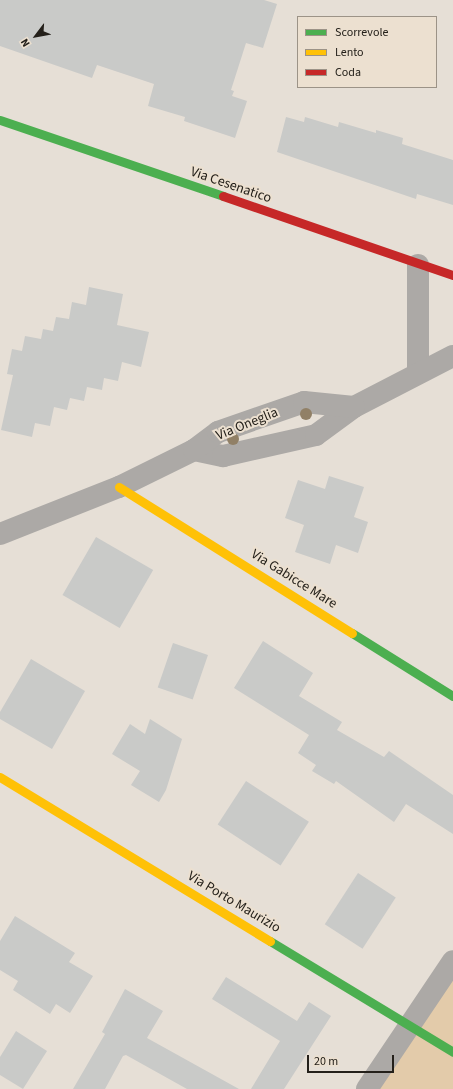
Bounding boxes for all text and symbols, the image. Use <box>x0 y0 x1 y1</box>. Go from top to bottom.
north arrow <box>16 16 56 56</box>
legend <box>297 16 437 88</box>
text: Scorrevole <box>335 24 388 41</box>
text: N <box>17 36 34 50</box>
text: Lento <box>335 44 364 61</box>
text: Coda <box>335 64 361 81</box>
street label: Via Cesenatico <box>188 163 274 207</box>
street label: Via Oneglia <box>214 404 280 444</box>
street label: Via Gabicce Mare <box>248 546 340 612</box>
street label: Via Porto Maurizio <box>184 868 284 936</box>
scale bar <box>309 1047 396 1073</box>
text: 20 m <box>314 1053 338 1070</box>

